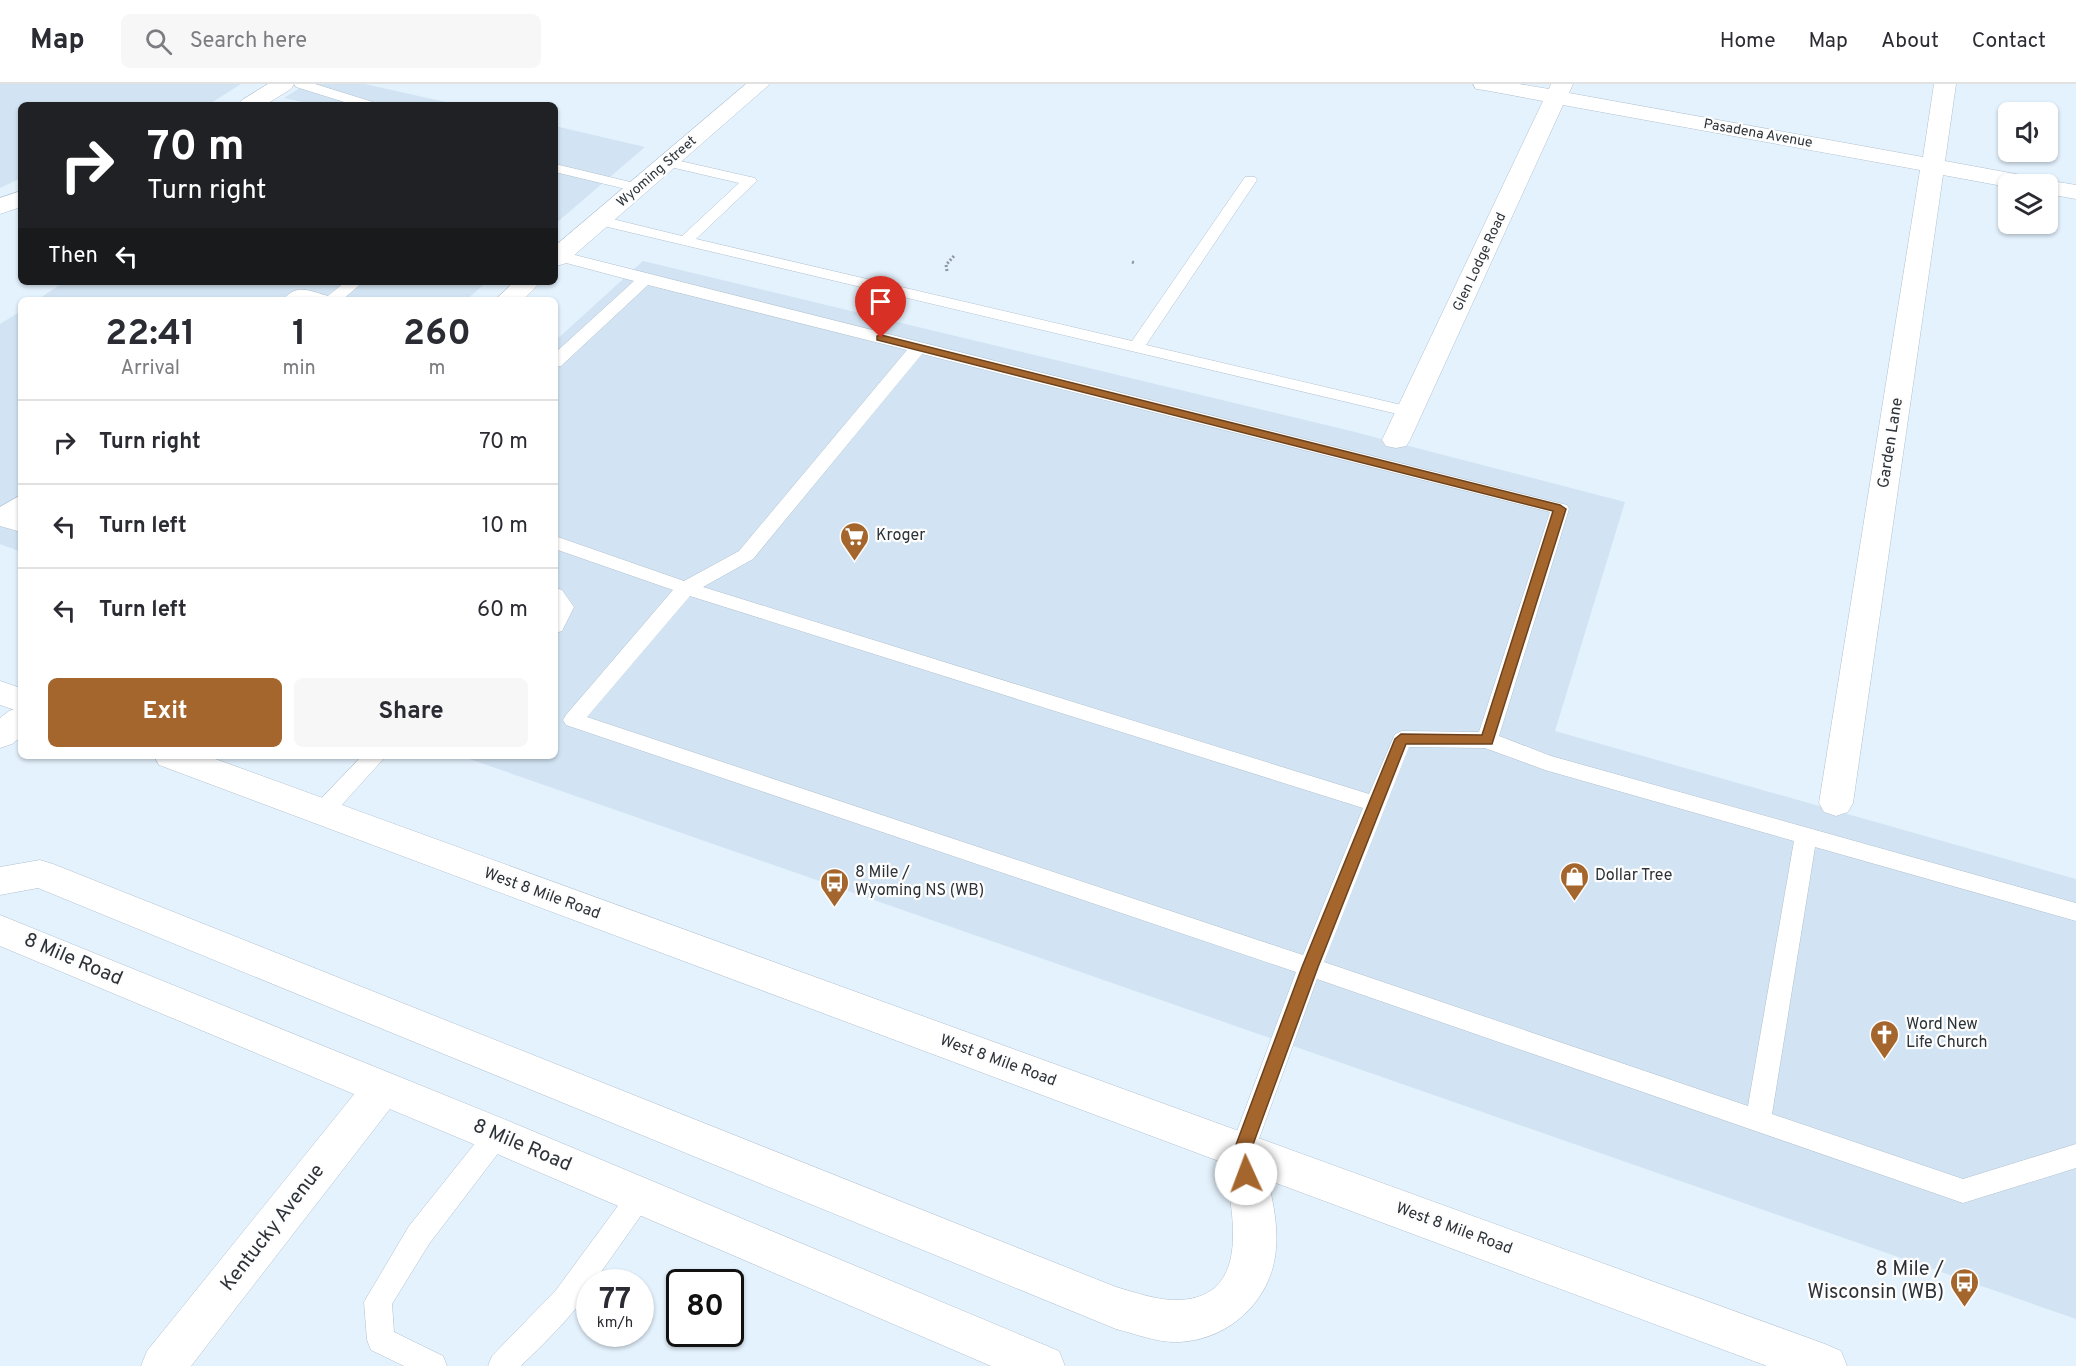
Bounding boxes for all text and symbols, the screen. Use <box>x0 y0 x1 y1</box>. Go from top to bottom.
search box <box>121 14 541 68</box>
text: Map <box>30 23 85 59</box>
icon: search <box>142 25 175 58</box>
text: Search here <box>190 28 307 55</box>
text: Home <box>1720 28 1776 55</box>
text: Map <box>1809 28 1848 55</box>
text: About <box>1881 28 1939 55</box>
text: Contact <box>1972 28 2046 55</box>
map controls <box>1998 102 2058 234</box>
button: sound <box>1998 102 2058 162</box>
street label: Pasadena Avenue <box>1702 116 1814 152</box>
text: 70 m <box>147 122 245 175</box>
icon: right <box>48 126 126 204</box>
street label: Wyoming Street <box>614 133 700 211</box>
text: Turn right <box>147 174 266 208</box>
button: layers <box>1998 174 2058 234</box>
street label: Glen Lodge Road <box>1450 210 1510 314</box>
icon: left <box>110 240 143 273</box>
text: Then <box>48 243 98 270</box>
pin <box>855 276 906 338</box>
icon: arrive <box>864 285 897 318</box>
text: 22:41 <box>105 312 195 358</box>
text: 1 <box>292 312 306 358</box>
text: 260 <box>403 312 471 358</box>
text: Arrival <box>120 356 180 382</box>
text: min <box>283 356 316 382</box>
text: m <box>428 356 445 382</box>
street label: Garden Lane <box>1874 396 1908 490</box>
icon: right <box>48 426 81 459</box>
text: Turn right <box>99 429 201 456</box>
text: 70 m <box>479 429 528 456</box>
icon: left <box>48 510 81 543</box>
text: Turn left <box>99 513 187 540</box>
text: 10 m <box>482 513 528 540</box>
supermarket icon: Kroger <box>839 520 871 562</box>
place label: Kroger <box>876 526 926 546</box>
icon: left <box>48 594 81 627</box>
text: Turn left <box>99 597 187 624</box>
text: 60 m <box>477 597 528 624</box>
button: Exit <box>48 678 282 747</box>
button: Share <box>294 678 528 747</box>
shop icon: Dollar Tree <box>1558 860 1590 902</box>
place label: 8 Mile / Wyoming NS (WB) <box>855 863 984 901</box>
street label: West 8 Mile Road <box>481 864 603 924</box>
bus stop icon: 8 Mile / Wyoming NS (WB) <box>818 866 850 908</box>
place label: Dollar Tree <box>1595 866 1672 886</box>
street label: 8 Mile Road <box>20 928 126 992</box>
place label: Word New Life Church <box>1906 1015 1988 1053</box>
church icon: Word New Life Church <box>1869 1018 1901 1060</box>
street label: West 8 Mile Road <box>937 1031 1059 1091</box>
street label: 8 Mile Road <box>469 1114 575 1178</box>
position arrow <box>1214 1142 1278 1206</box>
street label: Kentucky Avenue <box>215 1159 331 1297</box>
street label: West 8 Mile Road <box>1393 1199 1515 1259</box>
place label: 8 Mile / Wisconsin (WB) <box>1807 1257 1944 1306</box>
bus stop icon: 8 Mile / Wisconsin (WB) <box>1949 1266 1981 1308</box>
speed limit sign: 80 <box>666 1269 744 1347</box>
text: 77 <box>599 1282 631 1319</box>
text: km/h <box>597 1314 633 1333</box>

